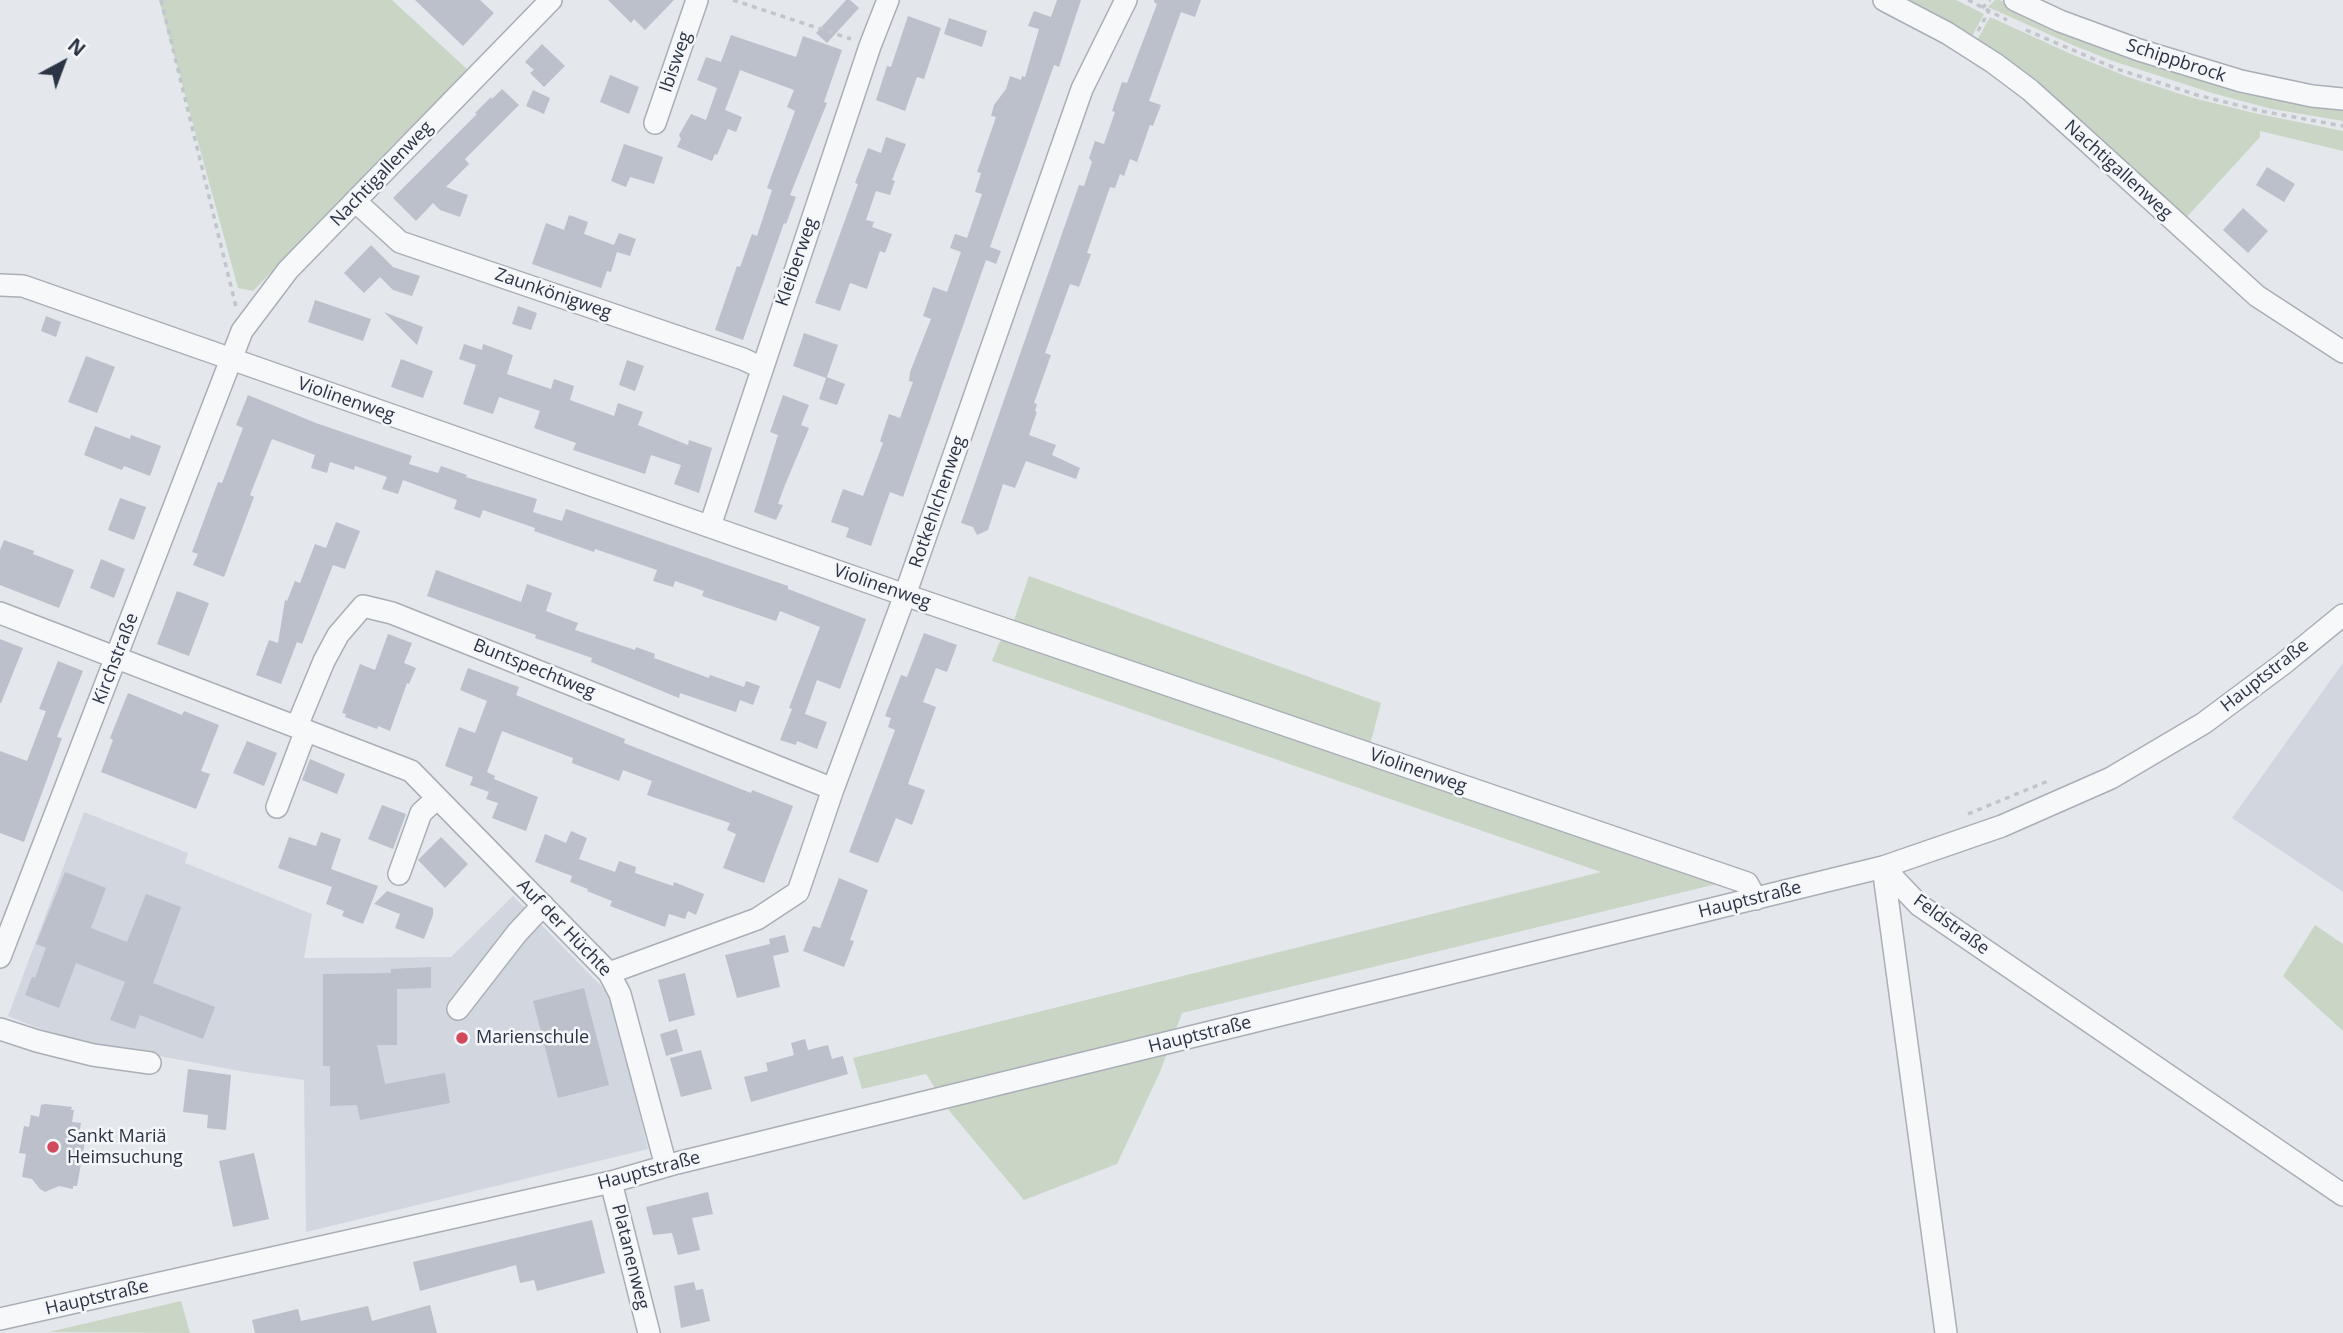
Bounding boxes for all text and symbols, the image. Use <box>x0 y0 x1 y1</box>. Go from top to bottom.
north arrow <box>28 28 98 98</box>
street label: Ibisweg <box>656 29 696 95</box>
text: N <box>62 32 91 62</box>
street label: Schippbrock <box>2124 35 2228 87</box>
street label: Nachtigallenweg <box>2059 116 2177 224</box>
street label: Nachtigallenweg <box>326 117 438 231</box>
street label: Kleiberweg <box>772 215 822 309</box>
street label: Zaunkönigweg <box>492 264 614 324</box>
street label: Violinenweg <box>295 373 397 427</box>
street label: Rotkehlchenweg <box>905 433 971 571</box>
street label: Violinenweg <box>831 560 933 614</box>
street label: Kirchstraße <box>89 610 143 708</box>
street label: Buntspechtweg <box>470 635 598 703</box>
street label: Hauptstraße <box>2217 635 2313 717</box>
street label: Violinenweg <box>1367 744 1469 798</box>
street label: Auf der Hüchte <box>512 875 616 981</box>
street label: Hauptstraße <box>1696 877 1804 923</box>
street label: Feldstraße <box>1909 890 1993 960</box>
street label: Hauptstraße <box>1146 1012 1254 1058</box>
place label: Marienschule <box>476 1027 589 1049</box>
marker: Marienschule <box>454 1030 470 1046</box>
place label: Sankt Mariä Heimsuchung <box>67 1126 183 1168</box>
marker: Sankt Mariä Heimsuchung <box>45 1139 61 1155</box>
street label: Hauptstraße <box>595 1147 703 1195</box>
street label: Platanenweg <box>606 1202 654 1312</box>
street label: Hauptstraße <box>43 1276 151 1320</box>

